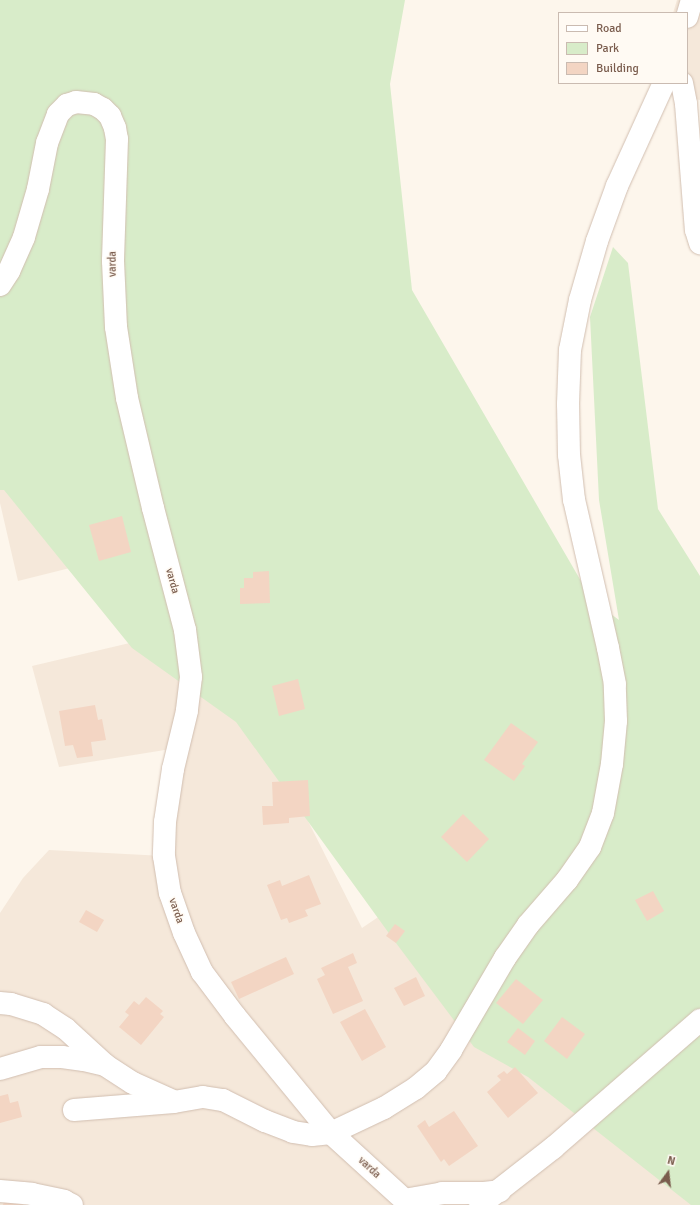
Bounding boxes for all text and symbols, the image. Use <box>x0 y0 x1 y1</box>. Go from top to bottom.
legend <box>558 12 688 84</box>
text: Road <box>596 21 622 36</box>
text: Park <box>596 41 619 56</box>
text: Building <box>596 61 639 76</box>
street label: varda <box>106 251 120 277</box>
street label: varda <box>162 567 182 595</box>
street label: varda <box>166 897 186 925</box>
north arrow <box>648 1153 688 1193</box>
street label: varda <box>355 1154 383 1182</box>
text: N <box>666 1154 677 1168</box>

